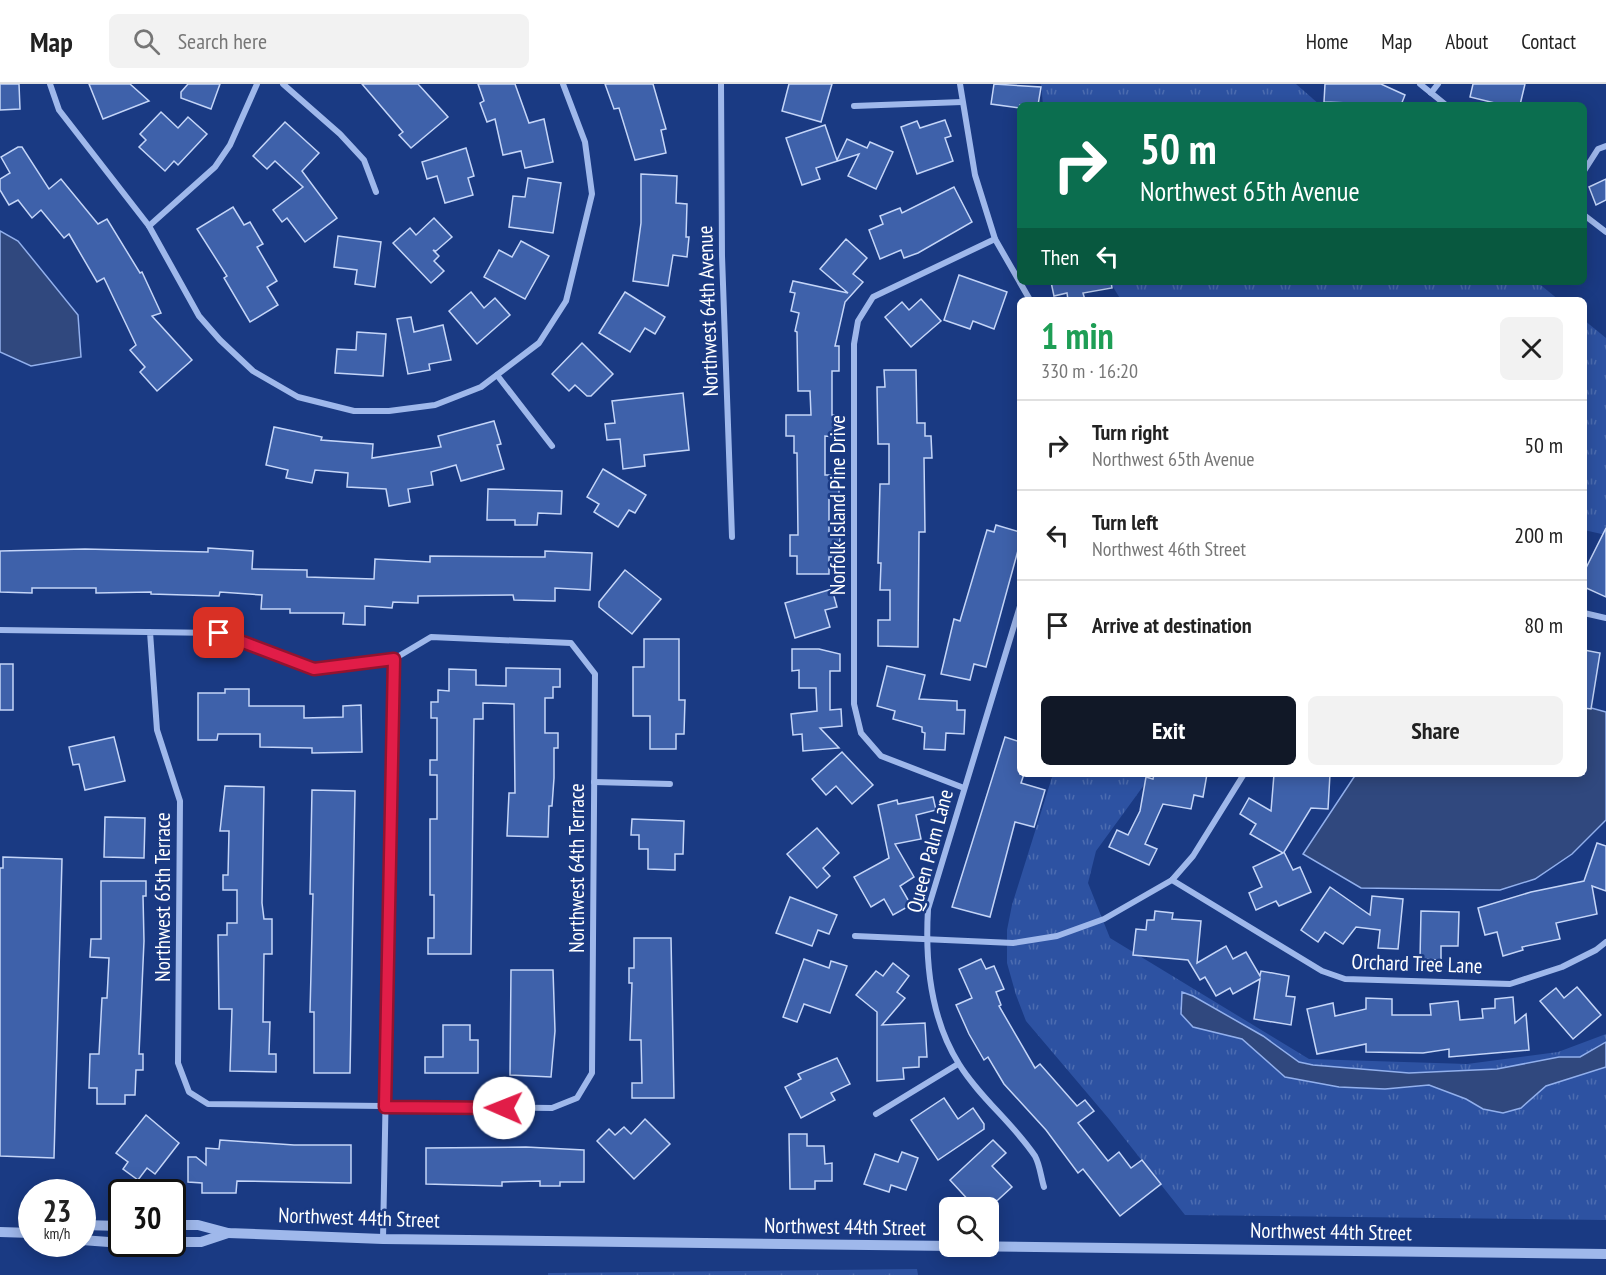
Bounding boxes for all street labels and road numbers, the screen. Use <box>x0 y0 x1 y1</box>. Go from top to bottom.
street label: Northwest 64th Avenue <box>691 225 724 397</box>
street label: Norfolk Island Pine Drive <box>824 415 851 595</box>
street label: Northwest 64th Terrace <box>563 783 590 953</box>
street label: Queen Palm Lane <box>900 786 959 915</box>
street label: Northwest 65th Terrace <box>149 812 176 982</box>
street label: Orchard Tree Lane <box>1351 948 1483 979</box>
street label: Northwest 44th Street <box>278 1201 440 1234</box>
street label: Northwest 44th Street <box>764 1212 926 1241</box>
street label: Northwest 44th Street <box>1250 1217 1412 1246</box>

